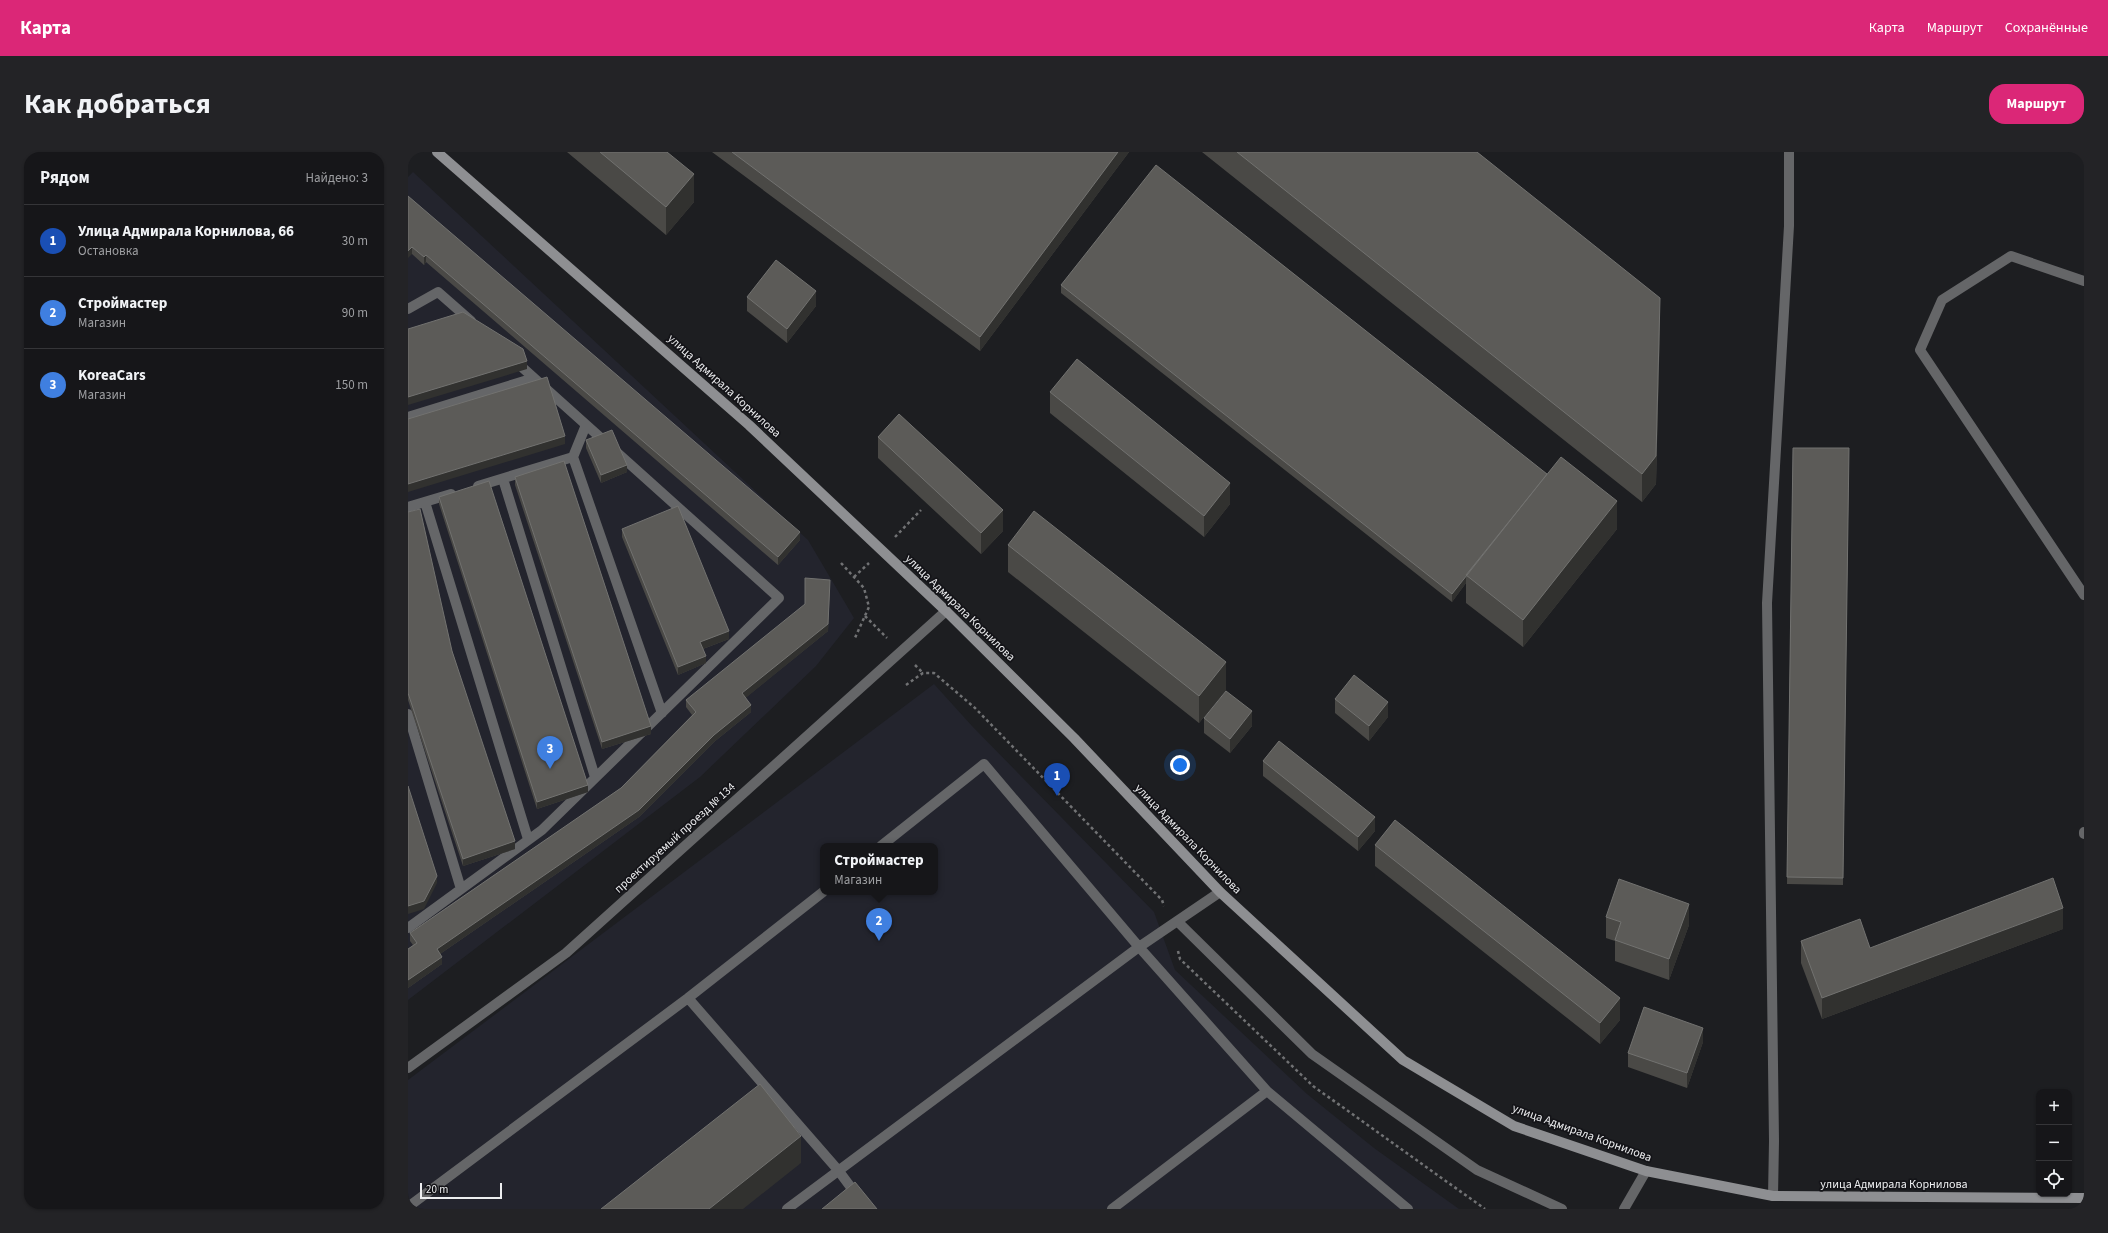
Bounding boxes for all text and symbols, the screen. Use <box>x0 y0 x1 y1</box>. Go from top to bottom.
text: Карта <box>20 15 71 42</box>
text: Карта <box>1869 18 1905 38</box>
text: Маршрут <box>1927 18 1983 38</box>
text: Сохранённые <box>2005 18 2088 38</box>
text: Как добраться <box>24 84 211 124</box>
button: Маршрут <box>1989 84 2084 124</box>
text: Рядом <box>40 166 90 190</box>
text: Найдено: 3 <box>306 169 368 187</box>
text: Улица Адмирала Корнилова, 66 <box>78 221 294 242</box>
text: 1 <box>50 232 56 250</box>
text: 30 m <box>342 232 368 250</box>
text: Остановка <box>78 242 139 260</box>
text: Строймастер <box>78 293 167 314</box>
text: 2 <box>50 304 56 322</box>
text: 90 m <box>342 304 368 322</box>
text: Магазин <box>78 314 126 332</box>
street label: улица Адмирала Корнилова <box>664 330 784 442</box>
text: KoreaCars <box>78 365 146 386</box>
text: 3 <box>50 376 56 394</box>
text: 150 m <box>335 376 368 394</box>
text: Магазин <box>78 386 126 404</box>
street label: улица Адмирала Корнилова <box>901 551 1019 665</box>
pin: 3 <box>537 736 563 769</box>
your location <box>1170 755 1190 775</box>
pin: 1 <box>1044 763 1070 796</box>
street label: проектируемый проезд № 134 <box>611 779 739 897</box>
street label: улица Адмирала Корнилова <box>1131 780 1245 898</box>
popup <box>820 843 938 895</box>
text: Строймастер <box>834 850 924 871</box>
text: Магазин <box>834 871 882 889</box>
pin: 2 <box>866 908 892 941</box>
map controls <box>2036 1089 2072 1197</box>
button: + <box>2036 1089 2072 1125</box>
street label: улица Адмирала Корнилова <box>1510 1100 1654 1166</box>
button: − <box>2036 1125 2072 1161</box>
button: locate <box>2036 1161 2072 1197</box>
street label: улица Адмирала Корнилова <box>1820 1176 1968 1193</box>
scale bar <box>420 1181 502 1200</box>
text: 20 m <box>426 1182 448 1197</box>

